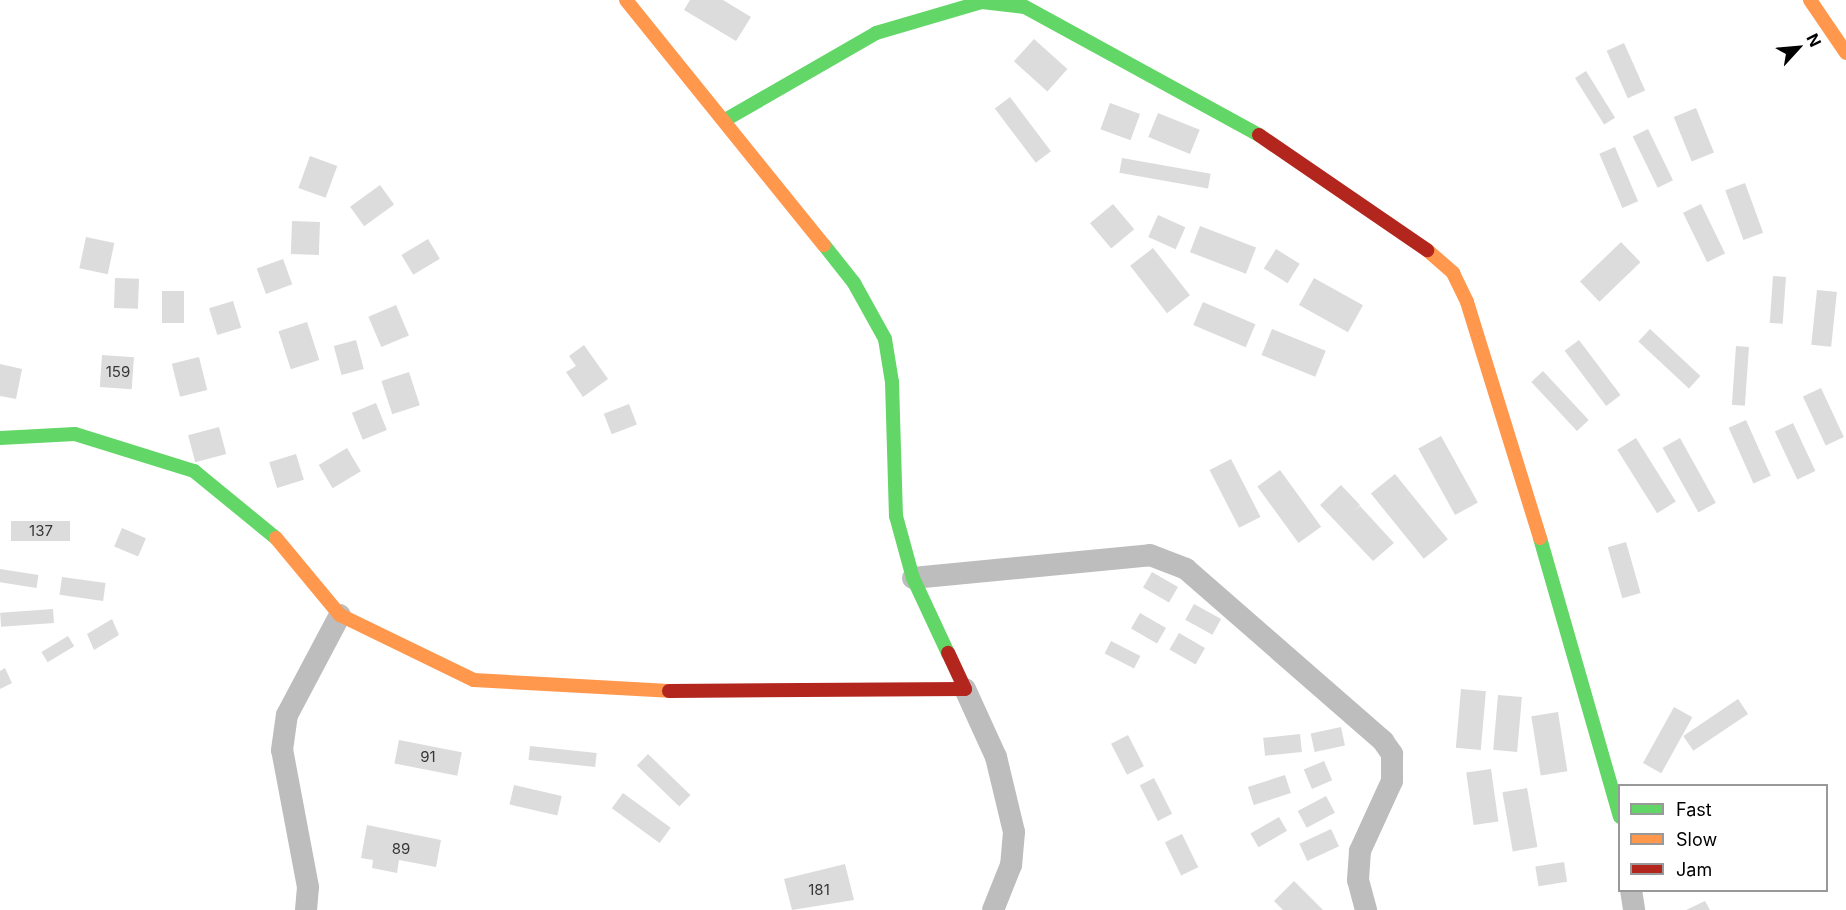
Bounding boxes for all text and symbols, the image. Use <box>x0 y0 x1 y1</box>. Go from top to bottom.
north arrow <box>1768 18 1828 78</box>
text: N <box>1803 30 1826 50</box>
house number: 159 <box>106 363 130 381</box>
house number: 137 <box>29 522 53 540</box>
house number: 91 <box>420 748 436 766</box>
legend <box>1618 784 1828 892</box>
text: Fast <box>1676 799 1712 820</box>
text: Slow <box>1676 829 1717 850</box>
house number: 89 <box>392 840 410 858</box>
text: Jam <box>1676 859 1712 880</box>
house number: 181 <box>808 881 830 899</box>

